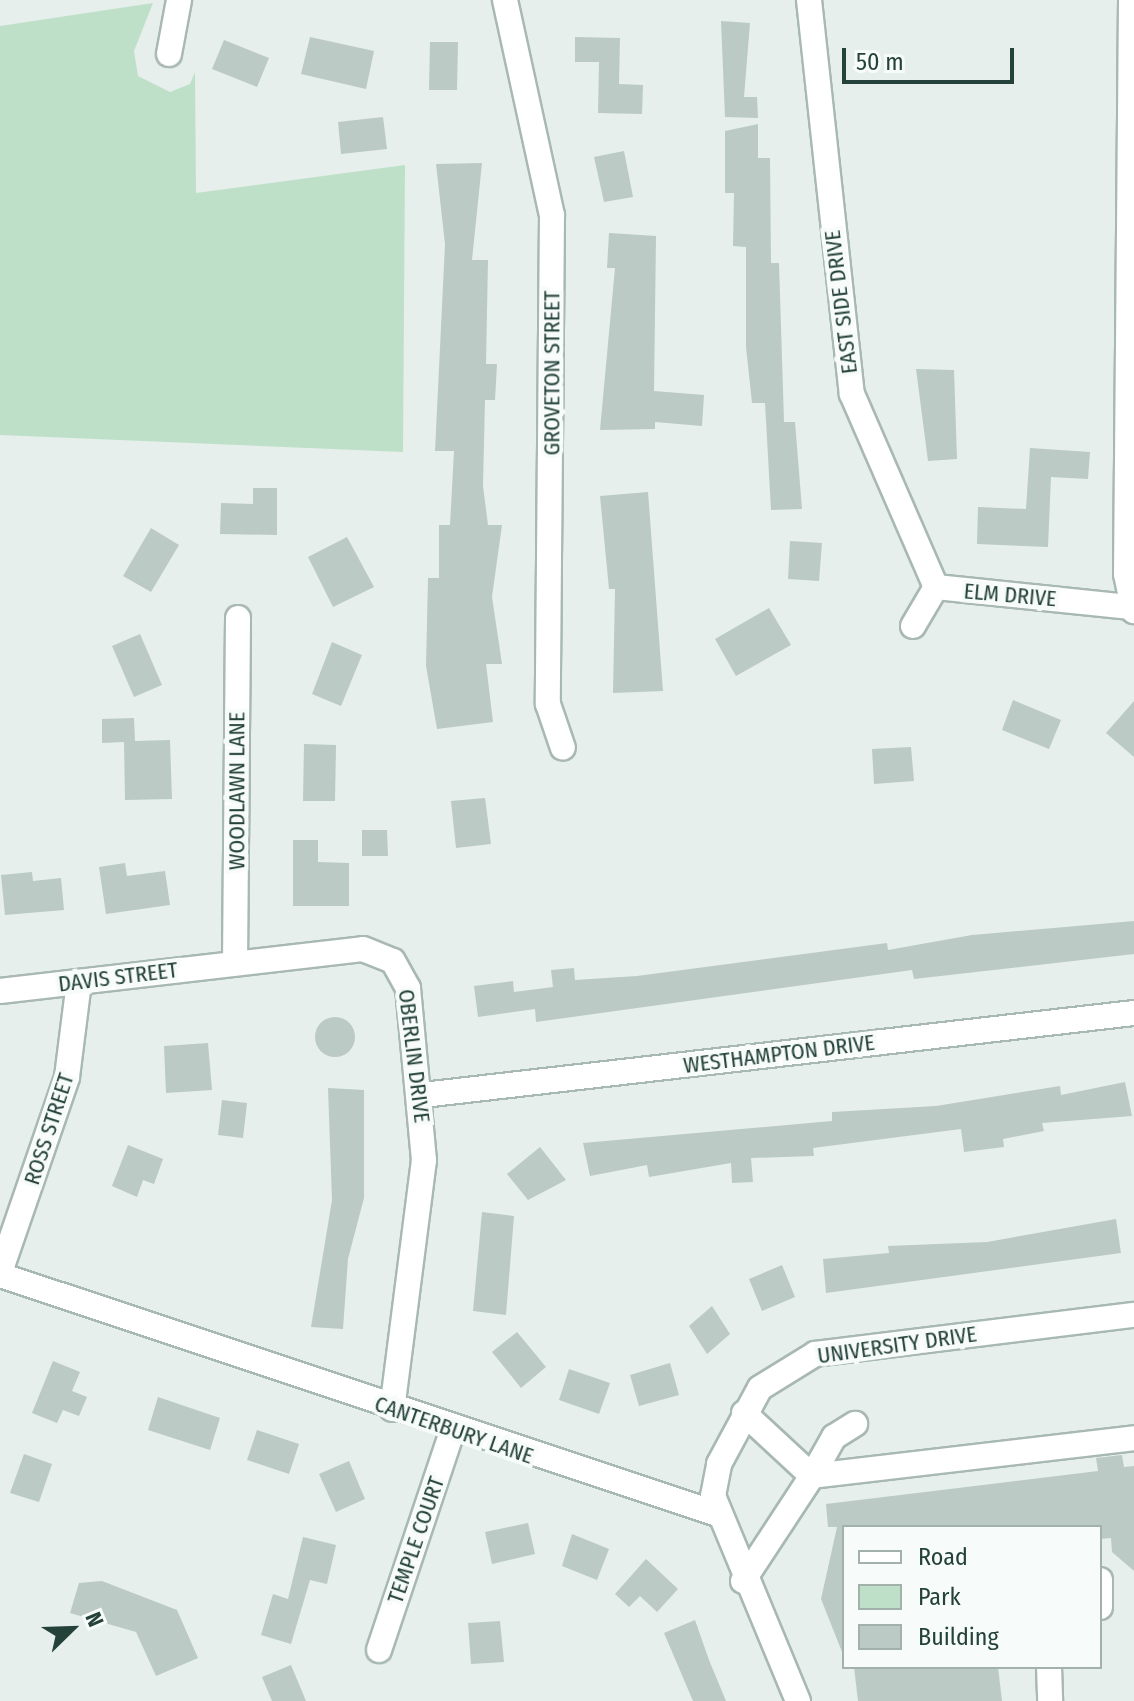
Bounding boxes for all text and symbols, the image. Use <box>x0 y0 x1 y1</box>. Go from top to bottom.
scale bar <box>846 32 1018 82</box>
text: 50 m <box>856 48 904 76</box>
street label: EAST SIDE DRIVE <box>819 229 863 375</box>
street label: GROVETON STREET <box>539 291 565 455</box>
street label: ELM DRIVE <box>963 578 1057 612</box>
street label: WOODLAWN LANE <box>224 712 250 870</box>
street label: DAVIS STREET <box>57 957 179 997</box>
street label: OBERLIN DRIVE <box>393 988 435 1124</box>
street label: WESTHAMPTON DRIVE <box>682 1029 876 1079</box>
street label: ROSS STREET <box>19 1070 79 1188</box>
street label: UNIVERSITY DRIVE <box>816 1321 978 1369</box>
street label: CANTERBURY LANE <box>371 1390 537 1470</box>
street label: TEMPLE COURT <box>382 1473 450 1607</box>
legend <box>842 1525 1102 1669</box>
text: Road <box>918 1543 968 1571</box>
text: Park <box>918 1583 961 1611</box>
north arrow <box>32 1589 112 1669</box>
text: N <box>80 1608 110 1631</box>
text: Building <box>918 1623 999 1651</box>

